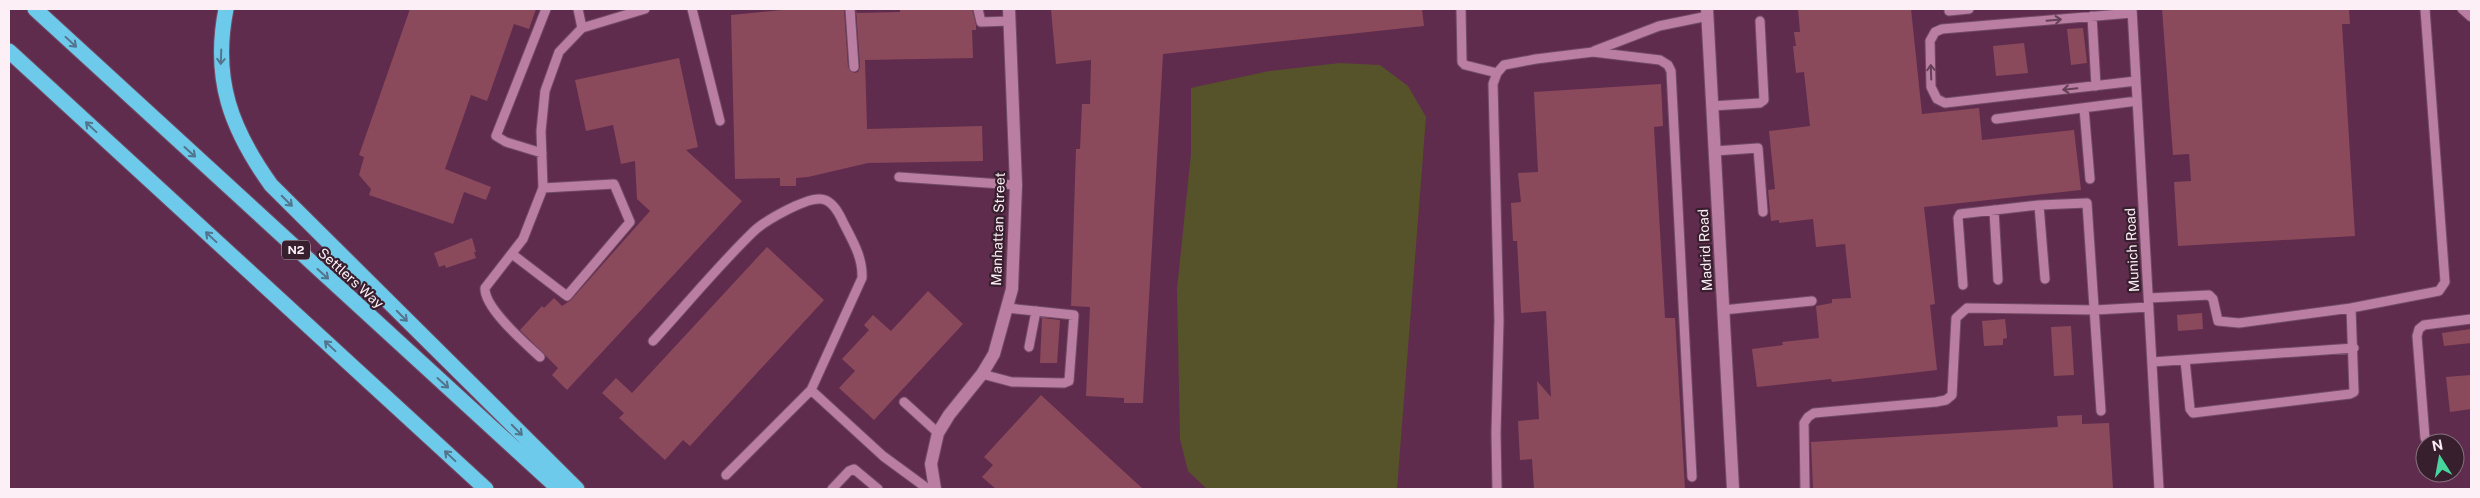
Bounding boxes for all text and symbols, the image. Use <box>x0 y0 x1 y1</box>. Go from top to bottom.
one-way arrow <box>2046 15 2062 24</box>
one-way arrow <box>64 36 77 48</box>
one-way arrow <box>216 48 226 65</box>
one-way arrow <box>1926 65 1936 81</box>
one-way arrow <box>2063 84 2079 94</box>
one-way arrow <box>84 121 97 133</box>
one-way arrow <box>183 146 196 158</box>
street label: Manhattan Street <box>988 172 1008 286</box>
one-way arrow <box>280 195 293 207</box>
street label: Munich Road <box>2122 207 2142 293</box>
street label: Madrid Road <box>1695 208 1715 292</box>
one-way arrow <box>204 231 217 242</box>
road number: N2 <box>282 240 310 260</box>
street label: Settlers Way <box>315 245 387 312</box>
one-way arrow <box>316 268 329 280</box>
one-way arrow <box>396 309 408 322</box>
one-way arrow <box>324 340 337 352</box>
one-way arrow <box>436 378 449 389</box>
one-way arrow <box>511 424 523 436</box>
north arrow <box>2415 433 2465 483</box>
text: N <box>2431 436 2444 454</box>
one-way arrow <box>444 450 457 462</box>

